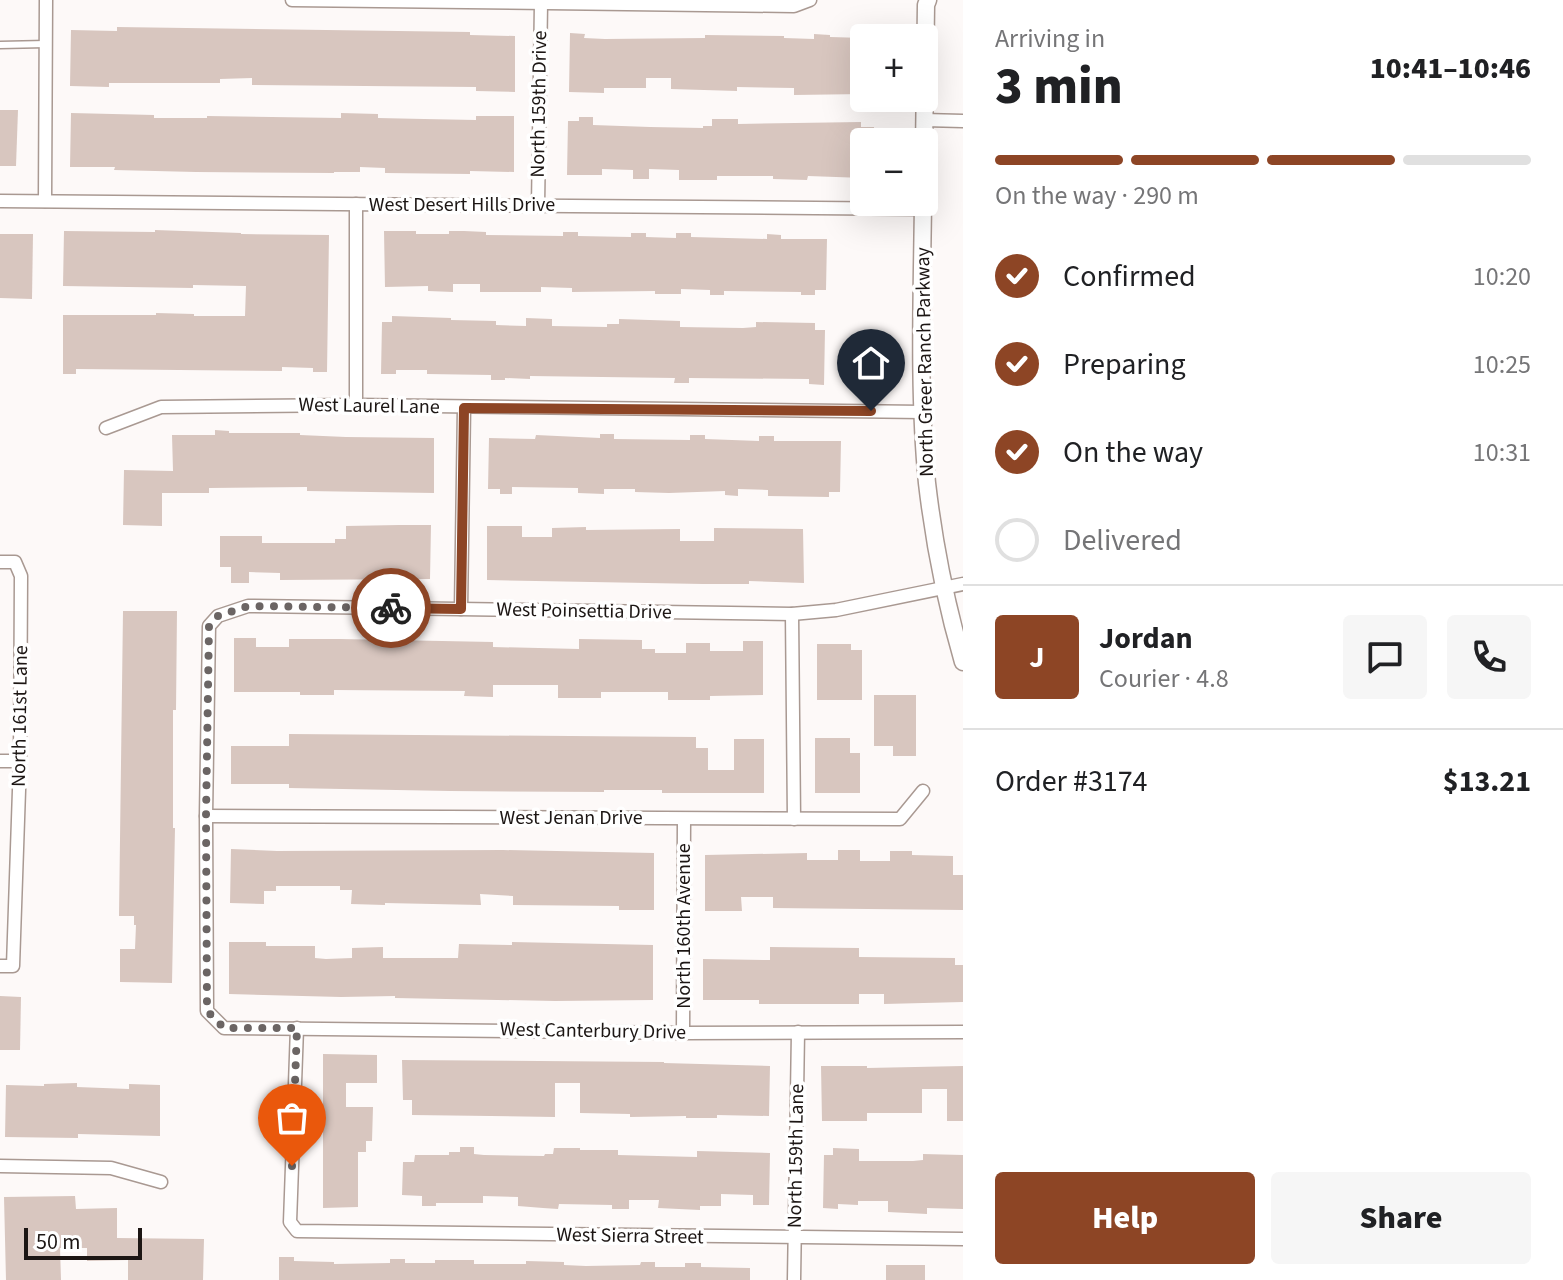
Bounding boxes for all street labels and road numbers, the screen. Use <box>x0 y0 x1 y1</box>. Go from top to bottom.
street label: North 159th Drive <box>524 30 554 178</box>
street label: West Desert Hills Drive <box>369 191 555 219</box>
street label: North Greer Ranch Parkway <box>909 246 941 477</box>
street label: West Laurel Lane <box>298 391 440 421</box>
street label: West Poinsettia Drive <box>496 595 672 627</box>
street label: North 161st Lane <box>5 645 35 787</box>
street label: West Jenan Drive <box>499 804 643 832</box>
street label: North 160th Avenue <box>670 843 698 1009</box>
street label: West Canterbury Drive <box>500 1015 686 1047</box>
street label: North 159th Lane <box>781 1083 811 1228</box>
street label: West Sierra Street <box>556 1221 704 1251</box>

